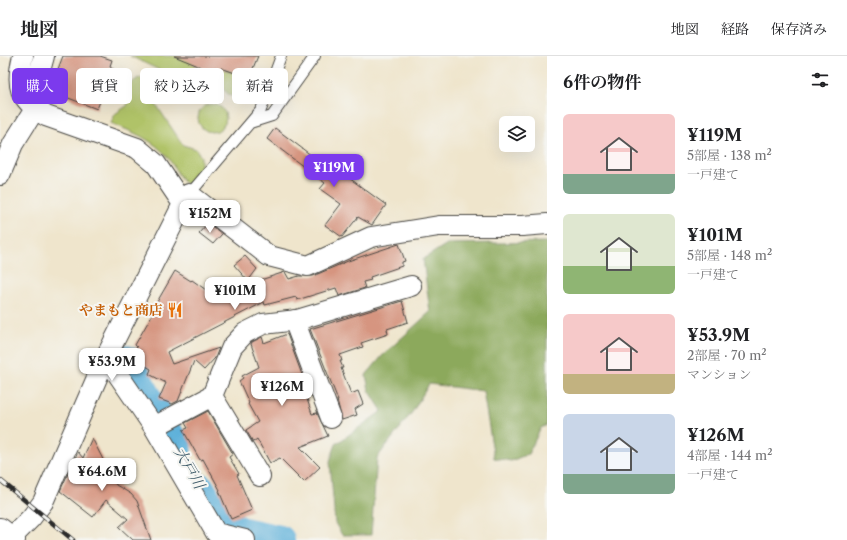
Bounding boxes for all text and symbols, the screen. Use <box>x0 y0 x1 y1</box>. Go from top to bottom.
text: 地図 <box>20 18 58 41</box>
text: 地図 <box>671 20 699 38</box>
text: 経路 <box>721 20 749 38</box>
text: 保存済み <box>771 20 827 38</box>
chip: 購入 <box>12 68 68 104</box>
chip: 賃貸 <box>76 68 132 104</box>
chip: 絞り込み <box>140 68 224 104</box>
chip: 新着 <box>232 68 288 104</box>
icon: filters <box>809 69 831 91</box>
text: 6件の物件 <box>563 72 641 92</box>
map controls <box>499 116 535 152</box>
button: layers <box>499 116 535 152</box>
text: ¥119M <box>687 125 742 145</box>
icon: home <box>595 130 643 178</box>
text: 5部屋 · 138 m² <box>687 147 772 163</box>
pin: ¥119M <box>306 154 362 188</box>
text: ¥119M <box>313 159 355 175</box>
text: 一戸建て <box>687 166 739 182</box>
pin: ¥152M <box>182 200 238 234</box>
text: ¥152M <box>188 205 232 221</box>
text: ¥101M <box>687 225 743 245</box>
icon: home <box>595 230 643 278</box>
text: 5部屋 · 148 m² <box>687 247 772 263</box>
text: 一戸建て <box>687 266 739 282</box>
pin: ¥101M <box>207 277 263 311</box>
text: ¥101M <box>214 282 256 298</box>
place label: やまもと商店 <box>79 301 163 319</box>
restaurant icon: やまもと商店 <box>166 301 184 319</box>
text: ¥53.9M <box>687 325 750 345</box>
icon: home <box>595 330 643 378</box>
text: 2部屋 · 70 m² <box>687 347 767 363</box>
pin: ¥53.9M <box>79 348 145 382</box>
text: ¥53.9M <box>88 353 136 369</box>
text: マンション <box>687 366 751 382</box>
pin: ¥126M <box>254 373 310 407</box>
text: ¥126M <box>260 378 304 394</box>
text: ¥126M <box>687 425 745 445</box>
icon: home <box>595 430 643 478</box>
water label: 大戸川 <box>170 444 210 494</box>
text: 4部屋 · 144 m² <box>687 447 772 463</box>
pin: ¥64.6M <box>69 458 135 492</box>
text: ¥64.6M <box>77 463 127 479</box>
text: 一戸建て <box>687 466 739 482</box>

